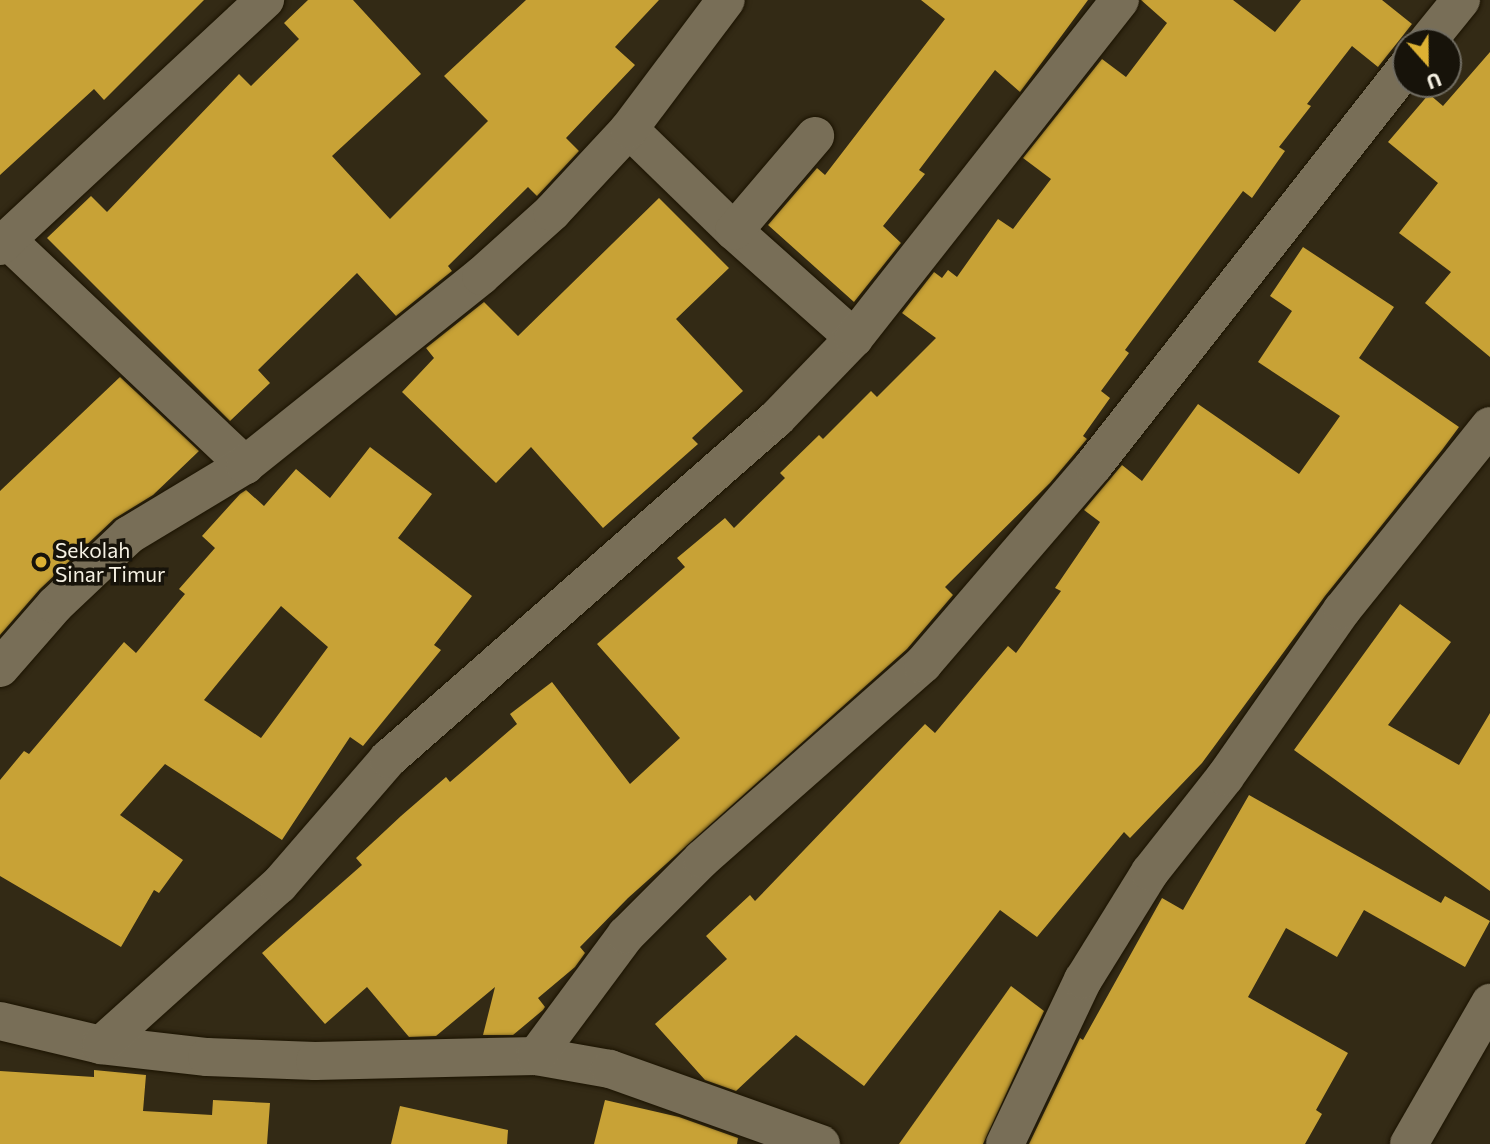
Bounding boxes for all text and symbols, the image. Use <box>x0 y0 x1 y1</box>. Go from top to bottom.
north arrow <box>1392 28 1462 98</box>
text: U <box>1423 68 1445 94</box>
place label: Sekolah Sinar Timur <box>55 537 165 587</box>
marker: Sekolah Sinar Timur <box>33 554 49 570</box>

